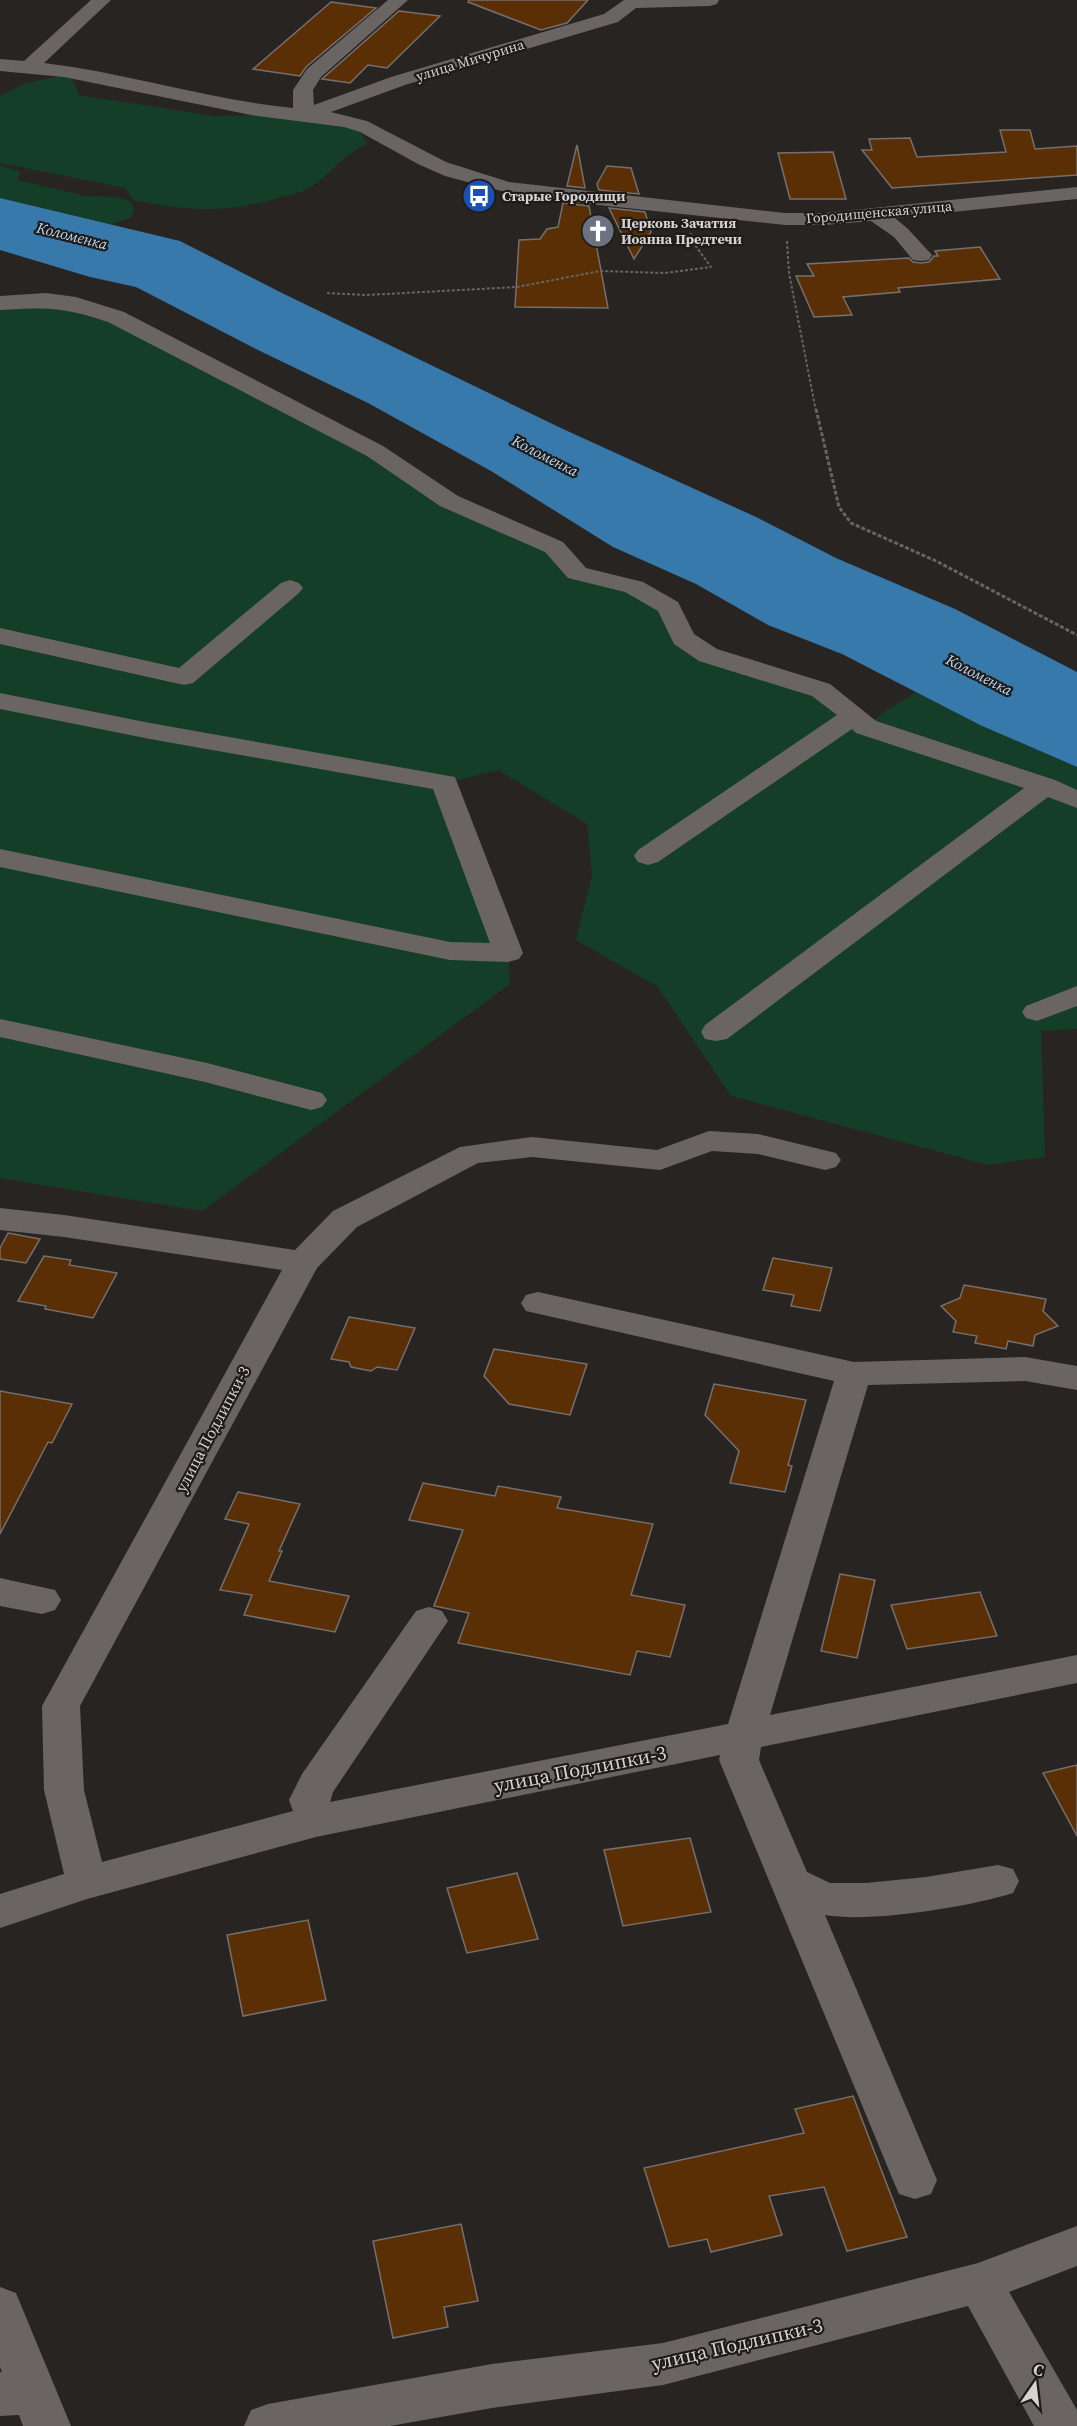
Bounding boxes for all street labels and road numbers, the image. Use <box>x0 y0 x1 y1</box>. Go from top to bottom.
street label: улица Мичурина <box>413 34 527 86</box>
street label: Городищенская улица <box>805 196 954 228</box>
street label: улица Подлипки-3 <box>169 1362 255 1496</box>
street label: улица Подлипки-3 <box>491 1739 669 1799</box>
street label: улица Подлипки-3 <box>649 2311 825 2377</box>

